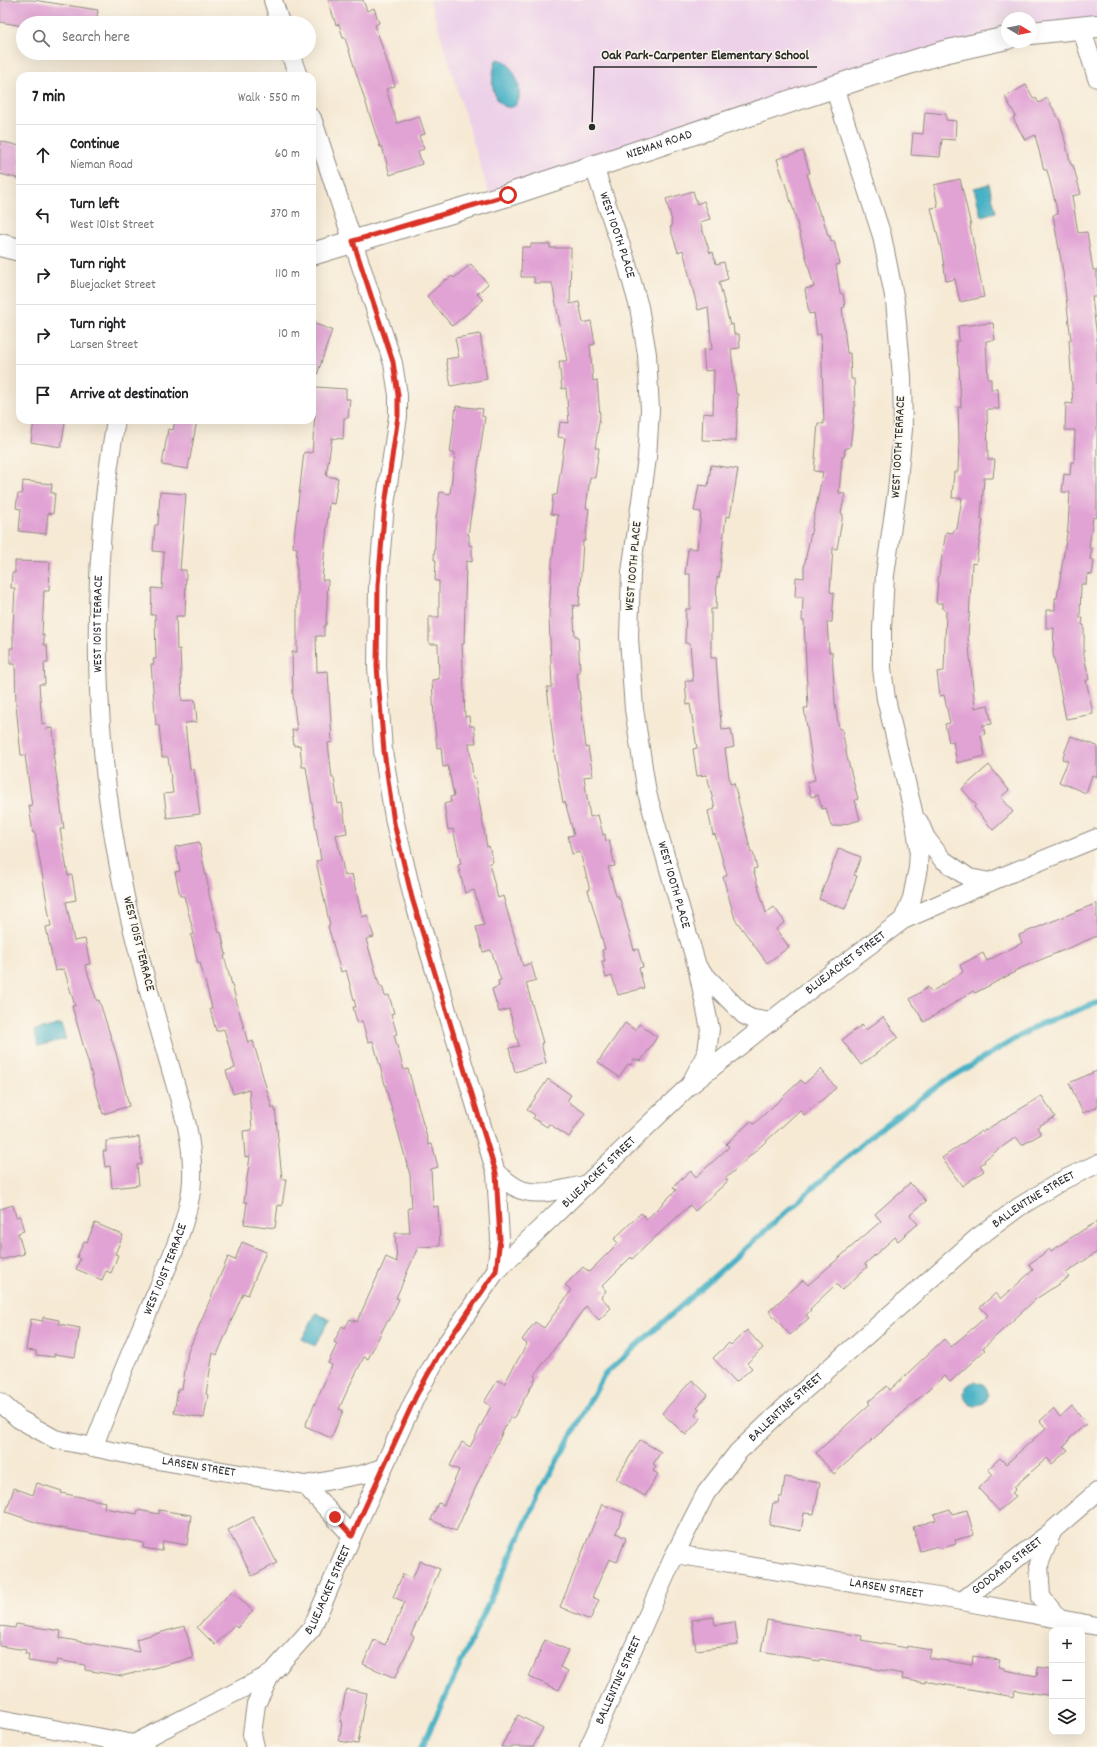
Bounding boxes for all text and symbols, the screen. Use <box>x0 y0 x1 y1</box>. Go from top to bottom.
north arrow <box>1001 12 1037 48</box>
search box <box>16 16 316 60</box>
icon: search <box>30 27 52 49</box>
text: Search here <box>62 27 130 49</box>
callout: Oak Park-Carpenter Elementary School <box>594 41 817 67</box>
text: Oak Park-Carpenter Elementary School <box>601 46 809 66</box>
text: 7 min <box>32 86 65 110</box>
text: Walk · 550 m <box>238 89 300 108</box>
street label: NIEMAN ROAD <box>624 125 695 165</box>
text: Continue <box>70 134 119 156</box>
icon: ahead <box>32 144 54 166</box>
text: 60 m <box>275 145 300 164</box>
text: Nieman Road <box>70 156 133 175</box>
route start <box>499 186 517 204</box>
street label: WEST 100TH PLACE <box>594 190 640 281</box>
text: Turn left <box>70 194 119 216</box>
icon: left <box>32 204 54 226</box>
text: 370 m <box>270 205 300 224</box>
text: West 101st Street <box>70 216 154 235</box>
text: Turn right <box>70 254 126 276</box>
icon: right <box>32 264 54 286</box>
text: 110 m <box>275 265 300 284</box>
text: Bluejacket Street <box>70 276 156 295</box>
text: Turn right <box>70 314 126 336</box>
icon: right <box>32 324 54 346</box>
text: 10 m <box>278 325 300 344</box>
text: Larsen Street <box>70 336 138 355</box>
icon: arrive <box>32 384 54 406</box>
text: Arrive at destination <box>70 384 188 406</box>
street label: WEST 100TH TERRACE <box>887 395 911 499</box>
street label: WEST 100TH PLACE <box>621 520 647 612</box>
street label: WEST 101ST TERRACE <box>88 575 109 673</box>
street label: WEST 100TH PLACE <box>652 839 695 931</box>
street label: WEST 101ST TERRACE <box>117 895 159 994</box>
street label: BLUEJACKET STREET <box>801 927 890 1000</box>
street label: BLUEJACKET STREET <box>557 1132 640 1213</box>
street label: BALLENTINE STREET <box>988 1166 1078 1233</box>
street label: WEST 101ST TERRACE <box>138 1221 192 1318</box>
street label: BALLENTINE STREET <box>744 1368 827 1447</box>
street label: LARSEN STREET <box>160 1451 237 1483</box>
route end <box>326 1508 344 1526</box>
street label: GODDARD STREET <box>968 1532 1046 1600</box>
street label: BLUEJACKET STREET <box>300 1542 356 1640</box>
street label: LARSEN STREET <box>848 1573 924 1604</box>
map controls <box>1049 1627 1085 1735</box>
button: + <box>1049 1627 1085 1663</box>
street label: BALLENTINE STREET <box>591 1633 647 1728</box>
button: − <box>1049 1663 1085 1699</box>
button: layers <box>1049 1699 1085 1735</box>

